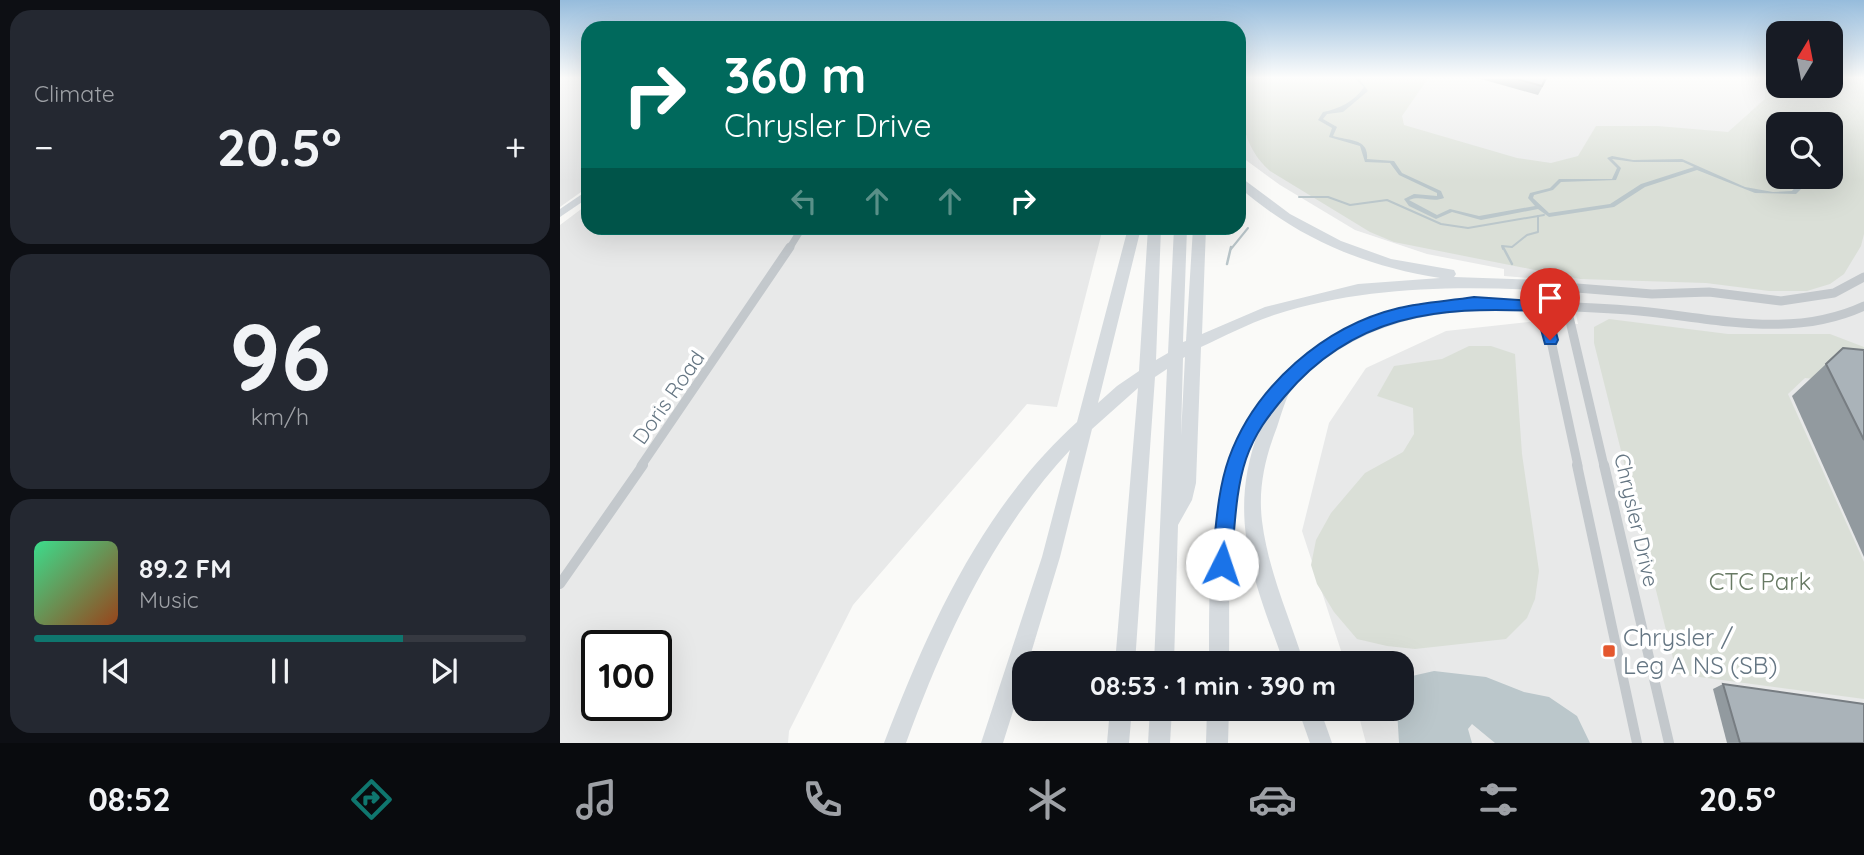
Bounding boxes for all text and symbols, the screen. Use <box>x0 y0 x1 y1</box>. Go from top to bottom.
north arrow <box>1766 21 1843 98</box>
map controls <box>1766 21 1843 189</box>
text: 360 m <box>724 44 866 105</box>
icon: right <box>609 49 700 140</box>
text: Climate <box>34 79 115 108</box>
text: Chrysler Drive <box>724 105 931 145</box>
button: search <box>1766 112 1843 189</box>
text: 20.5° <box>217 114 342 179</box>
text: − <box>34 123 54 171</box>
text: + <box>505 123 526 171</box>
icon: left <box>785 182 823 220</box>
icon: ahead <box>858 182 896 220</box>
icon: ahead <box>931 182 969 220</box>
icon: right <box>1004 182 1042 220</box>
pin <box>1520 268 1580 340</box>
icon: arrive <box>1531 279 1569 317</box>
text: 96 <box>229 299 331 413</box>
street label: Doris Road <box>626 345 710 449</box>
text: km/h <box>251 402 309 431</box>
street label: Chrysler Drive <box>1609 451 1665 589</box>
position arrow <box>1185 527 1259 601</box>
text: 89.2 FM <box>139 552 231 585</box>
park label: CTC Park <box>1709 566 1811 596</box>
text: Music <box>139 585 199 614</box>
place label: Chrysler / Leg A NS (SB) <box>1623 622 1777 680</box>
speed limit sign: 100 <box>581 630 672 721</box>
marker: Chrysler / Leg A NS (SB) <box>1601 643 1617 659</box>
icon: previous <box>97 652 135 690</box>
icon: pause <box>261 652 299 690</box>
icon: next <box>425 652 463 690</box>
text: 08:53 · 1 min · 390 m <box>1090 669 1336 702</box>
icon: directions <box>347 775 396 824</box>
icon: music <box>572 775 621 824</box>
icon: phone <box>798 775 847 824</box>
icon: climate <box>1023 775 1072 824</box>
icon: car <box>1248 775 1297 824</box>
icon: filters <box>1474 775 1523 824</box>
text: 08:52 <box>88 779 171 819</box>
text: 20.5° <box>1699 779 1776 819</box>

